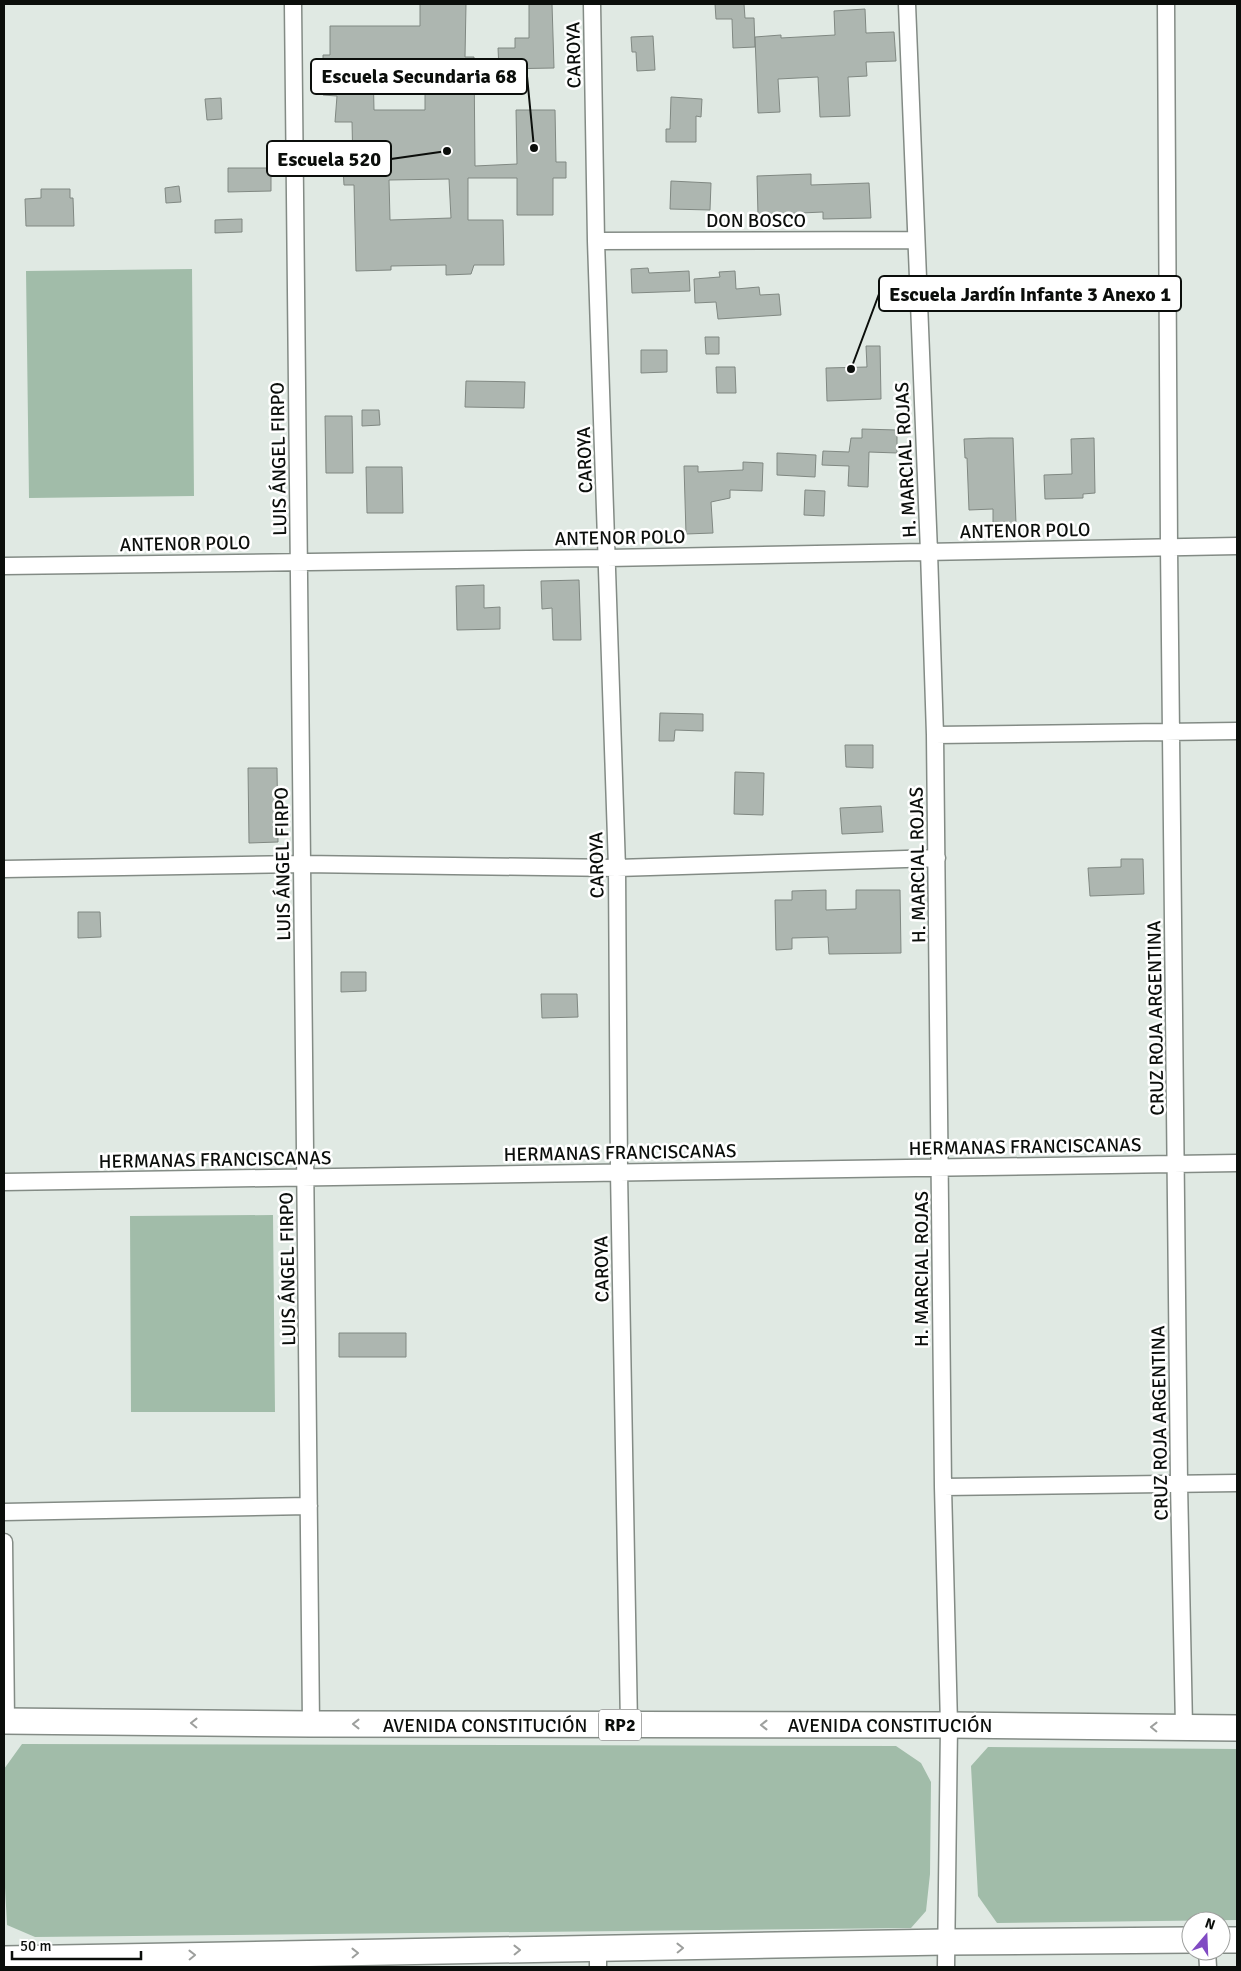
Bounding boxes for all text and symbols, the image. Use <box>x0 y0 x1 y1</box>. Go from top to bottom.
street label: CAROYA <box>561 21 587 88</box>
callout: Escuela Secundaria 68 <box>311 59 527 94</box>
text: Escuela Secundaria 68 <box>321 64 517 89</box>
callout: Escuela 520 <box>267 141 391 176</box>
text: Escuela 520 <box>277 147 381 172</box>
street label: DON BOSCO <box>706 209 806 233</box>
callout: Escuela Jardín Infante 3 Anexo 1 <box>879 276 1181 311</box>
text: Escuela Jardín Infante 3 Anexo 1 <box>889 282 1171 307</box>
street label: H. MARCIAL ROJAS <box>890 381 922 539</box>
street label: LUIS ÁNGEL FIRPO <box>266 382 292 536</box>
street label: CAROYA <box>572 426 598 494</box>
street label: ANTENOR POLO <box>959 518 1091 544</box>
street label: ANTENOR POLO <box>554 525 686 551</box>
street label: ANTENOR POLO <box>119 531 251 557</box>
street label: LUIS ÁNGEL FIRPO <box>270 787 296 941</box>
street label: H. MARCIAL ROJAS <box>905 787 931 943</box>
street label: CAROYA <box>584 831 610 898</box>
street label: CRUZ ROJA ARGENTINA <box>1142 920 1170 1116</box>
street label: HERMANAS FRANCISCANAS <box>908 1133 1142 1161</box>
street label: HERMANAS FRANCISCANAS <box>503 1139 737 1167</box>
street label: HERMANAS FRANCISCANAS <box>98 1146 332 1174</box>
street label: H. MARCIAL ROJAS <box>910 1191 934 1347</box>
street label: LUIS ÁNGEL FIRPO <box>275 1192 301 1346</box>
street label: CAROYA <box>589 1235 615 1302</box>
street label: CRUZ ROJA ARGENTINA <box>1146 1325 1174 1521</box>
road number: RP2 <box>599 1710 641 1740</box>
street label: AVENIDA CONSTITUCIÓN <box>383 1714 587 1738</box>
street label: AVENIDA CONSTITUCIÓN <box>788 1714 992 1738</box>
one-way arrow <box>189 1718 197 1728</box>
one-way arrow <box>352 1719 360 1729</box>
one-way arrow <box>759 1720 767 1730</box>
one-way arrow <box>1149 1722 1157 1732</box>
north arrow <box>1181 1911 1231 1961</box>
text: N <box>1203 1915 1217 1934</box>
scale bar <box>12 1928 141 1960</box>
text: 50 m <box>20 1937 51 1955</box>
one-way arrow <box>676 1942 684 1953</box>
one-way arrow <box>514 1945 522 1956</box>
one-way arrow <box>352 1948 359 1958</box>
one-way arrow <box>189 1950 197 1960</box>

